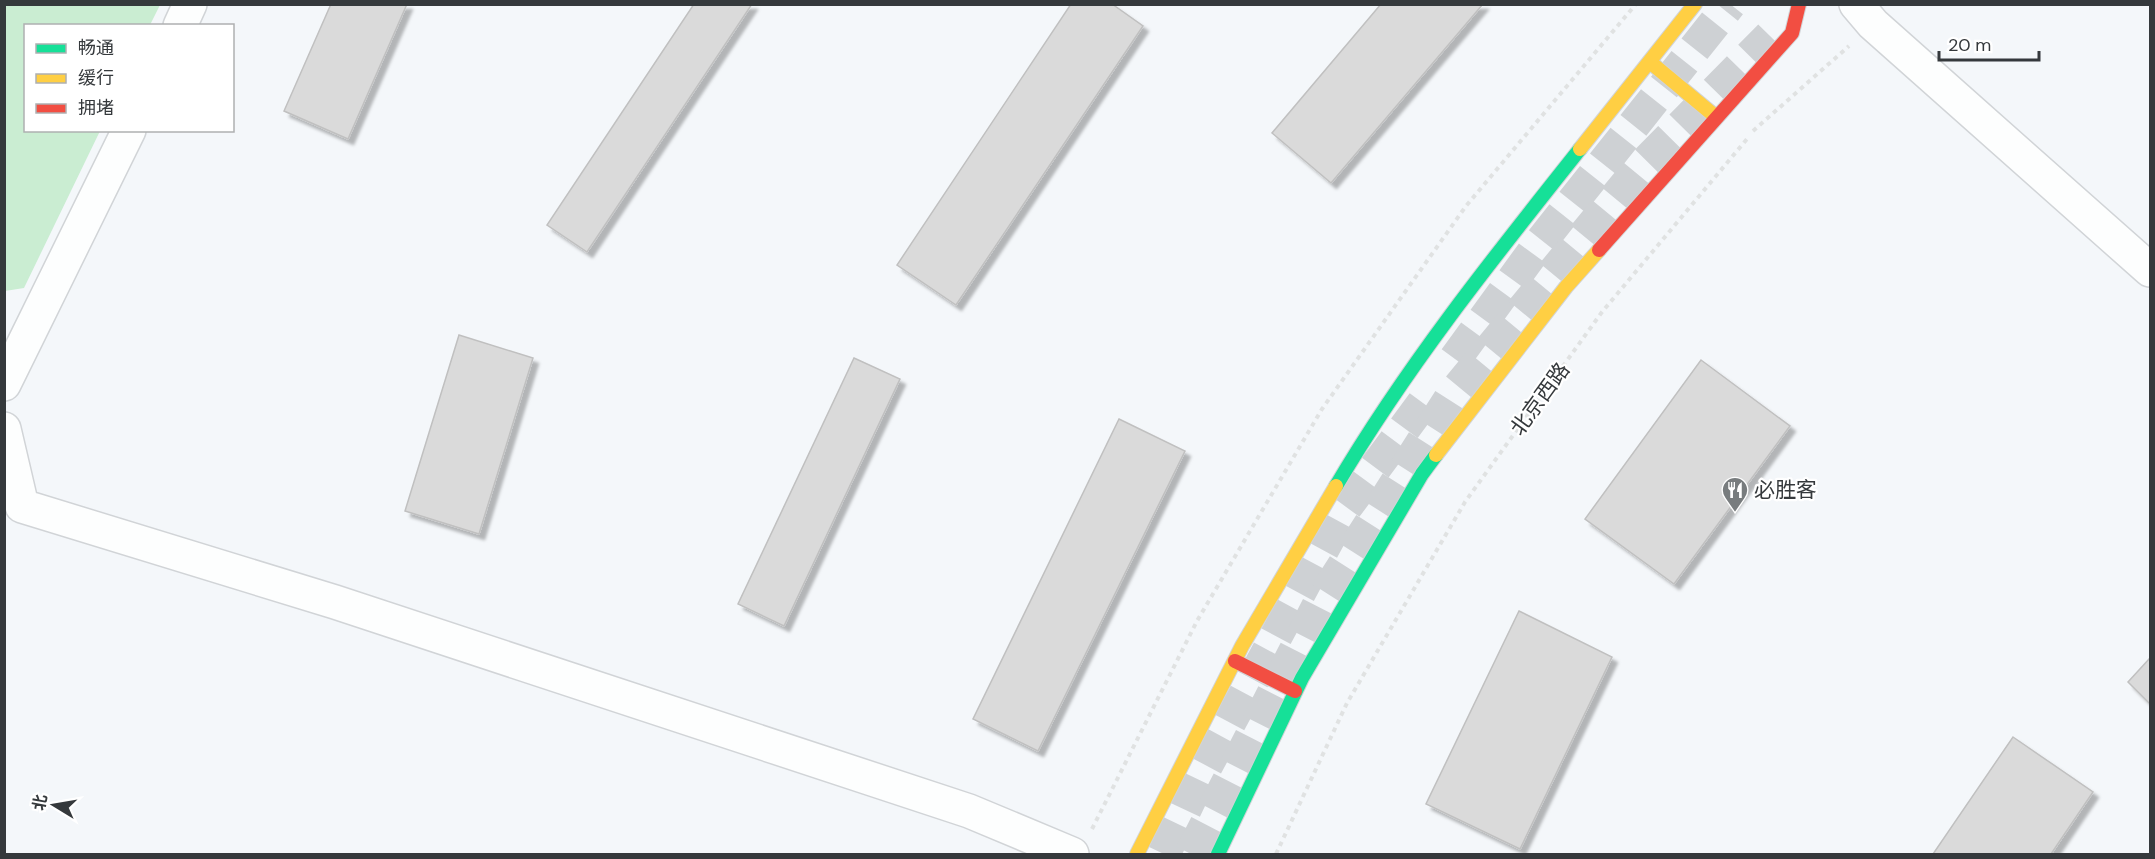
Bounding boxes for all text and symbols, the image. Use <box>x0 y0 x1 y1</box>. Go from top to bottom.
legend <box>24 24 234 132</box>
scale bar <box>1939 24 2040 62</box>
text: 20 m <box>1948 33 1991 57</box>
text: 畅通 <box>78 36 114 60</box>
text: 缓行 <box>78 66 114 90</box>
text: 拥堵 <box>78 96 114 120</box>
street label: 北京西路 <box>1504 357 1576 441</box>
restaurant icon: 必胜客 <box>1720 475 1750 513</box>
place label: 必胜客 <box>1754 476 1817 504</box>
north arrow <box>24 775 84 835</box>
text: 北 <box>28 792 52 812</box>

